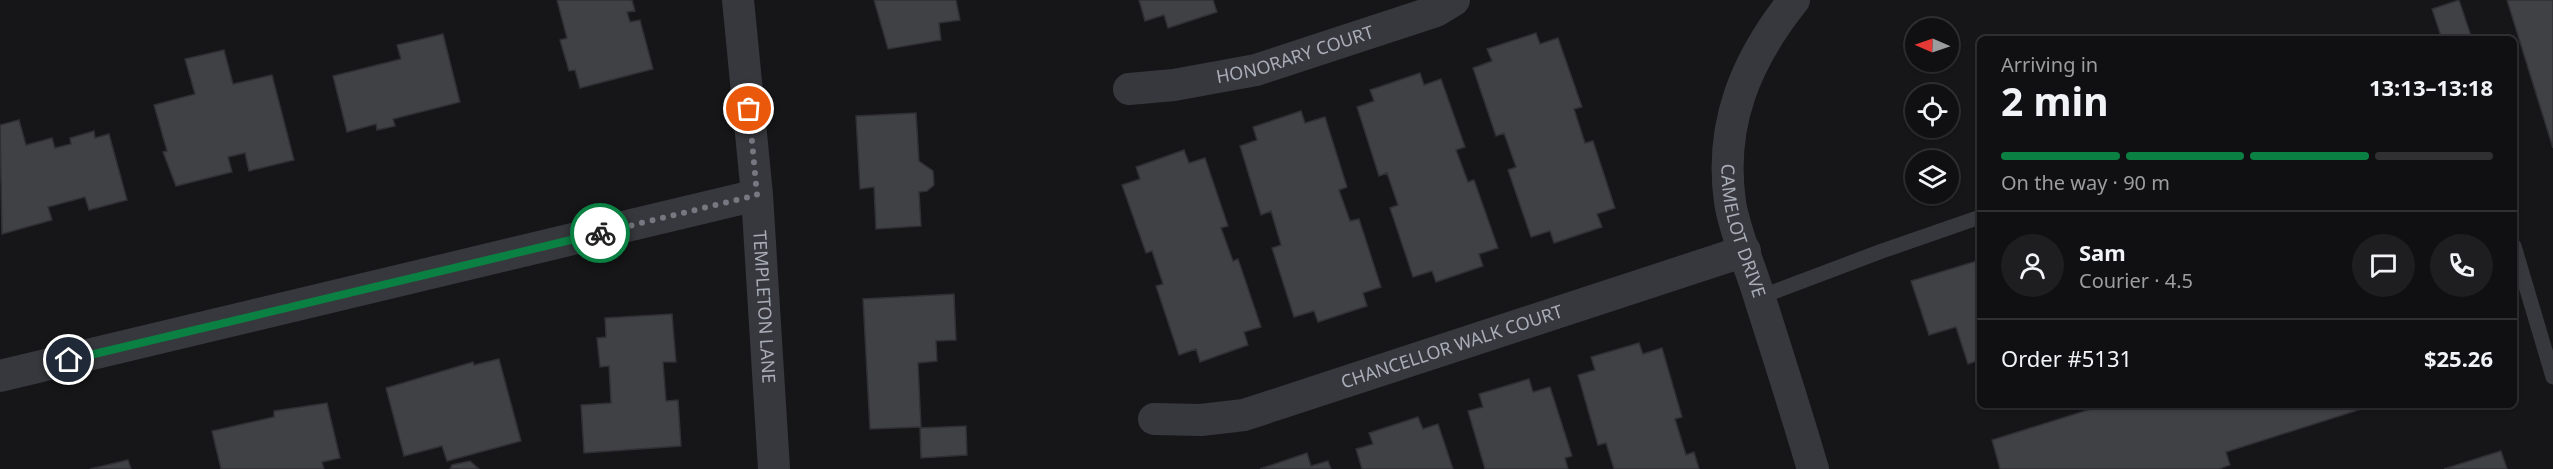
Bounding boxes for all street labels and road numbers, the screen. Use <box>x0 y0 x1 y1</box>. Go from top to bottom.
street label: HONORARY COURT <box>1214 19 1376 88</box>
street label: CAMELOT DRIVE <box>1717 164 1772 300</box>
street label: TEMPLETON LANE <box>748 229 782 384</box>
street label: CHANCELLOR WALK COURT <box>1337 299 1566 394</box>

